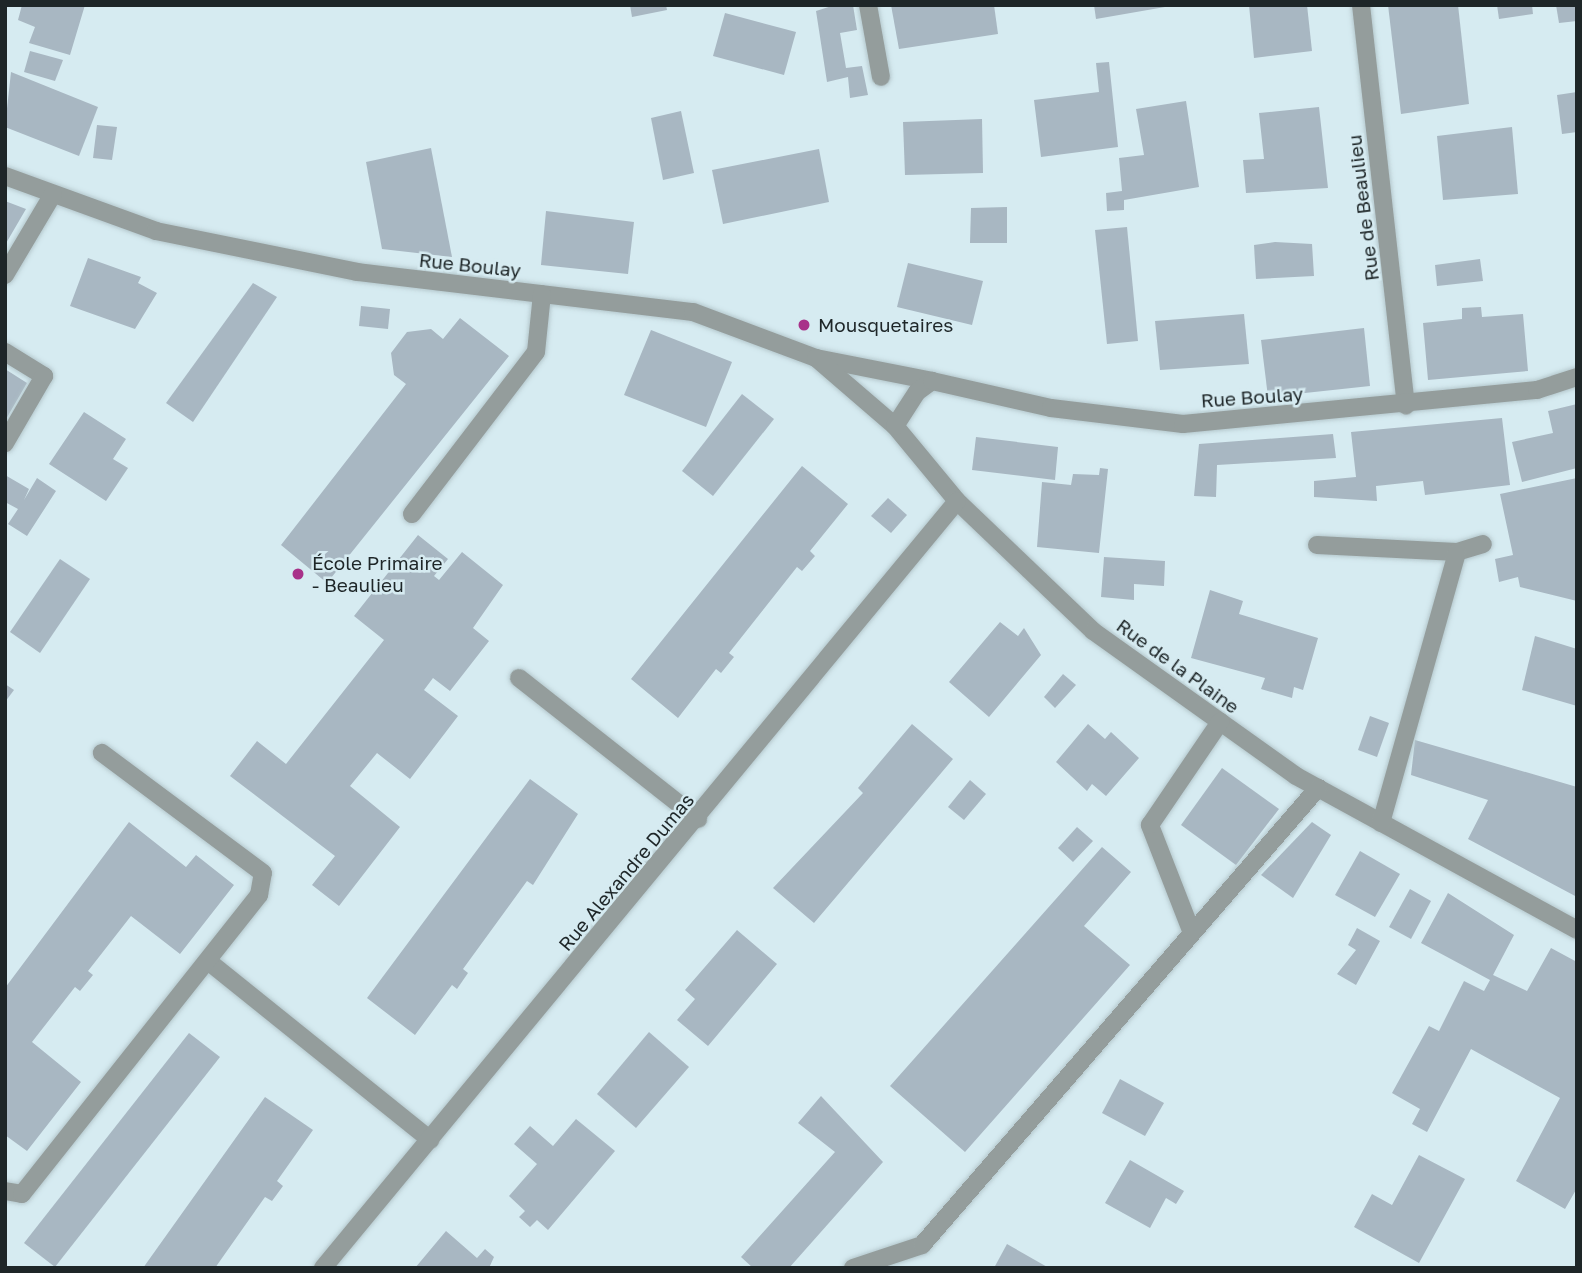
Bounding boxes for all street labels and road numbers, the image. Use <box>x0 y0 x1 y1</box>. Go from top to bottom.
street label: Rue de Beaulieu <box>1343 134 1383 282</box>
street label: Rue Boulay <box>418 248 522 282</box>
street label: Rue Boulay <box>1200 382 1304 412</box>
street label: Rue de la Plaine <box>1112 614 1244 718</box>
street label: Rue Alexandre Dumas <box>553 789 699 955</box>

